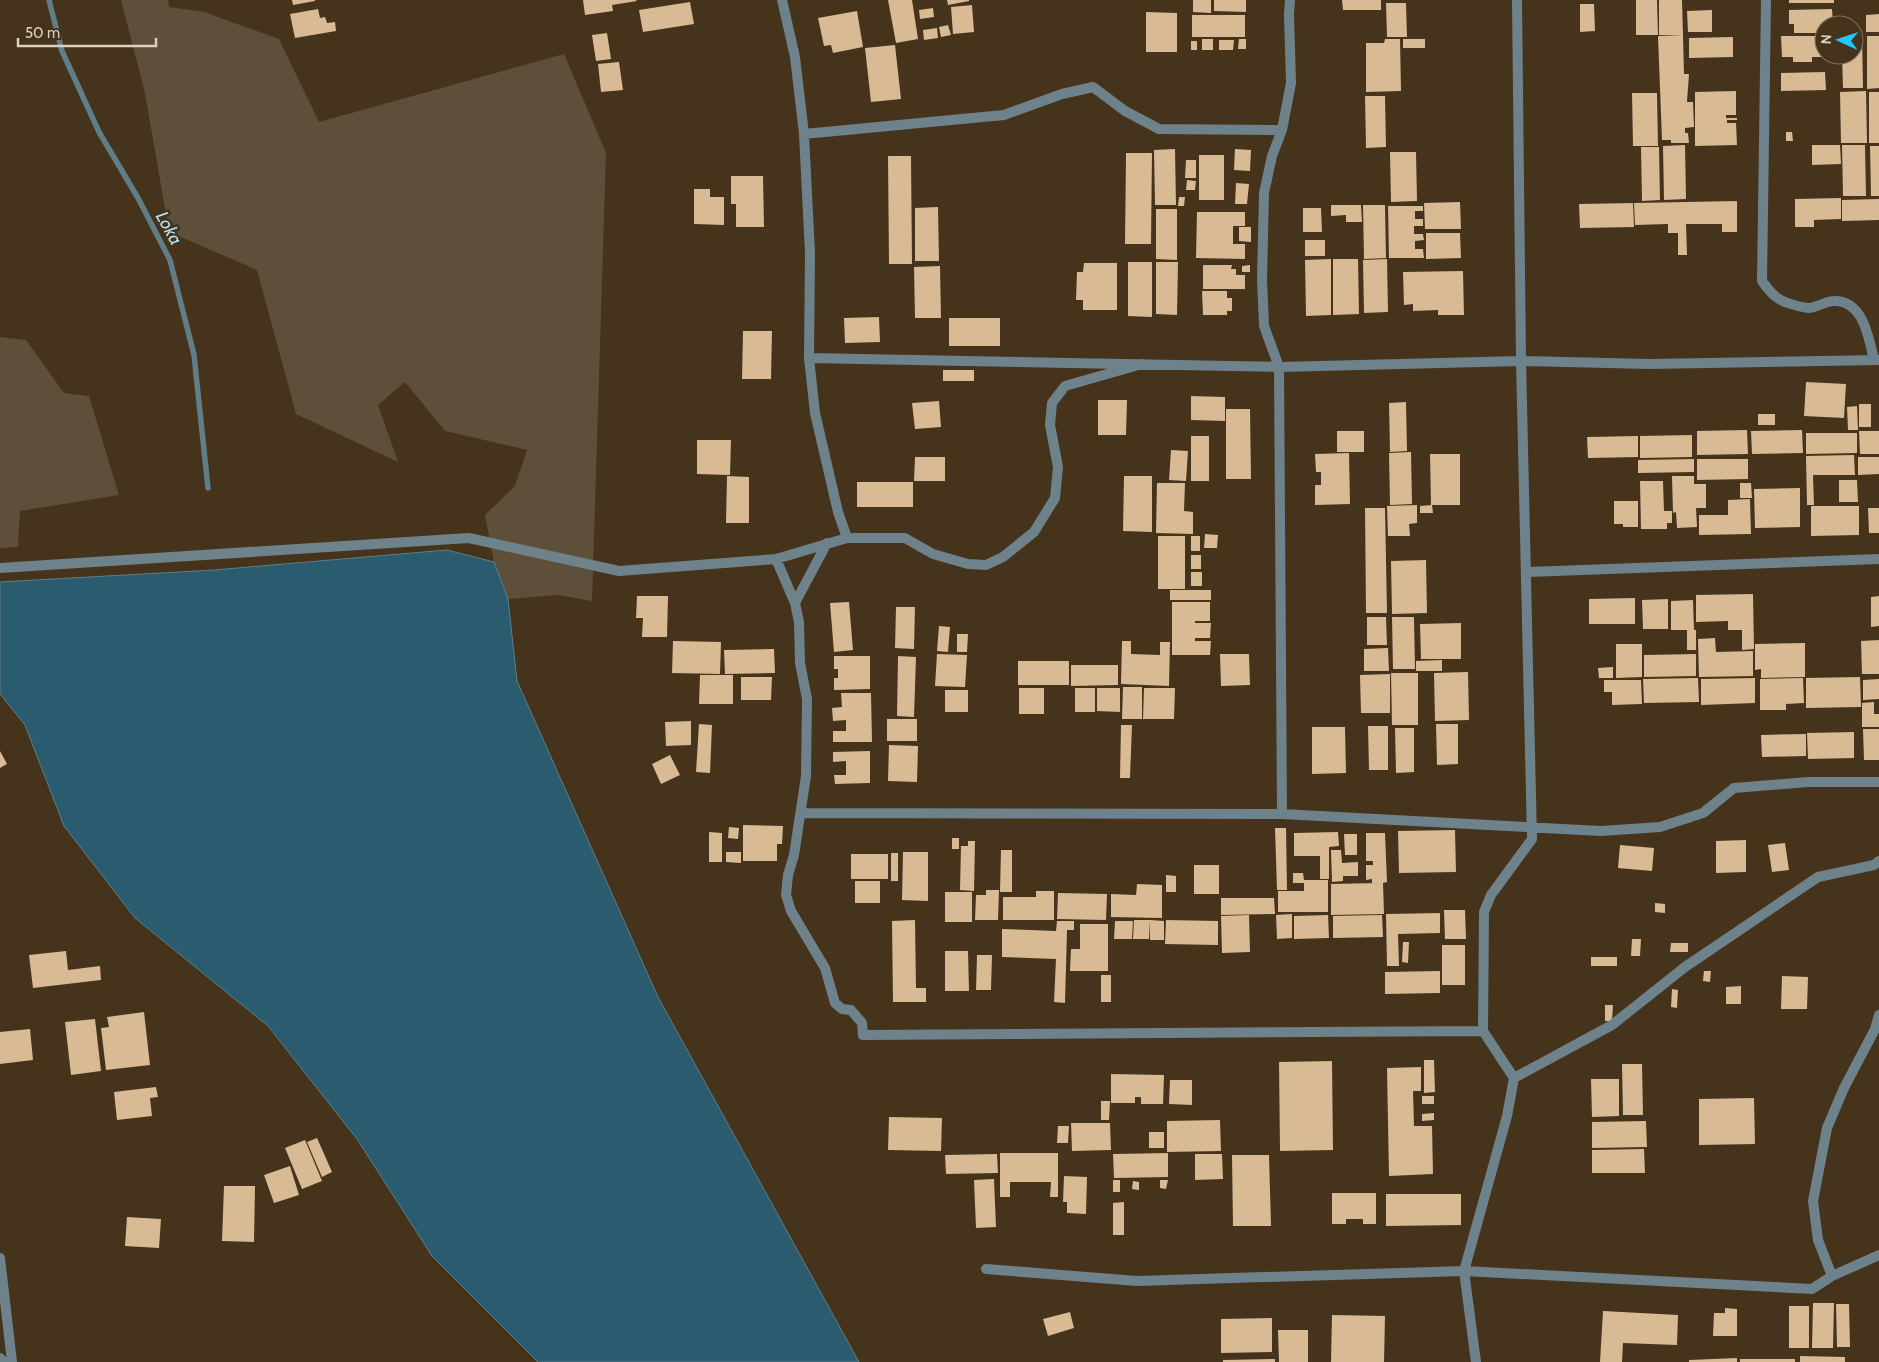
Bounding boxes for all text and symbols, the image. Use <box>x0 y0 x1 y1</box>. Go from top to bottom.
scale bar <box>18 15 155 47</box>
north arrow <box>1814 15 1864 65</box>
text: 50 m <box>25 24 60 42</box>
text: N <box>1817 34 1835 45</box>
water label: Loka <box>151 207 187 249</box>

